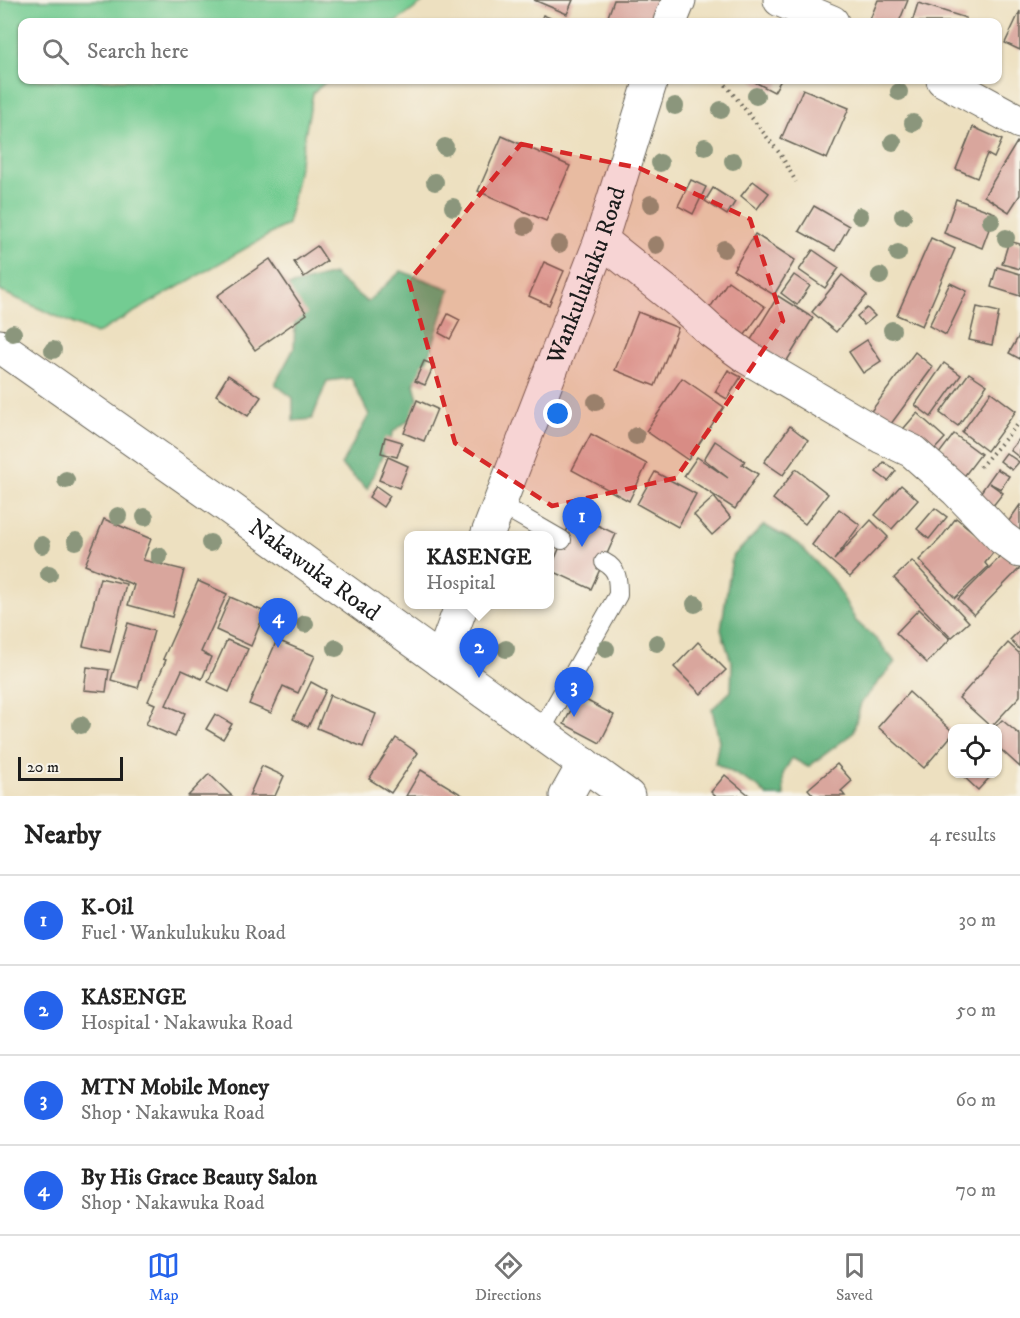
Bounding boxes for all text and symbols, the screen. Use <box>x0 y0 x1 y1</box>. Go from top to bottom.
search box <box>18 18 1002 84</box>
icon: search <box>39 35 72 68</box>
text: Search here <box>87 38 189 65</box>
street label: Wankulukuku Road <box>540 183 633 370</box>
your location <box>543 399 572 428</box>
pin: 1 <box>562 498 602 547</box>
street label: Nakawuka Road <box>242 513 386 628</box>
popup <box>404 531 554 609</box>
text: KASENGE <box>426 544 532 571</box>
text: Hospital <box>426 571 495 596</box>
pin: 4 <box>258 598 298 648</box>
pin: 2 <box>460 628 498 678</box>
pin: 3 <box>554 668 594 717</box>
map controls <box>948 724 1002 778</box>
button: locate <box>948 724 1002 778</box>
scale bar <box>18 754 123 782</box>
text: 20 m <box>27 757 59 777</box>
text: Nearby <box>24 819 101 852</box>
text: 4 results <box>929 823 996 848</box>
text: K-Oil <box>81 894 133 921</box>
text: 1 <box>40 908 47 933</box>
text: 30 m <box>958 908 996 933</box>
text: Fuel · Wankulukuku Road <box>81 921 286 946</box>
text: KASENGE <box>81 984 186 1011</box>
text: 2 <box>39 998 48 1023</box>
text: 50 m <box>956 998 996 1023</box>
text: Hospital · Nakawuka Road <box>81 1011 293 1036</box>
text: MTN Mobile Money <box>81 1074 269 1101</box>
text: 3 <box>40 1088 47 1113</box>
text: 60 m <box>956 1088 996 1113</box>
text: Shop · Nakawuka Road <box>81 1101 264 1126</box>
text: By His Grace Beauty Salon <box>81 1164 317 1191</box>
text: 4 <box>38 1178 49 1203</box>
text: 70 m <box>955 1178 996 1203</box>
text: Shop · Nakawuka Road <box>81 1191 264 1216</box>
tab: Map <box>147 1249 180 1305</box>
tab: Directions <box>475 1249 541 1305</box>
tab: Saved <box>836 1249 873 1305</box>

